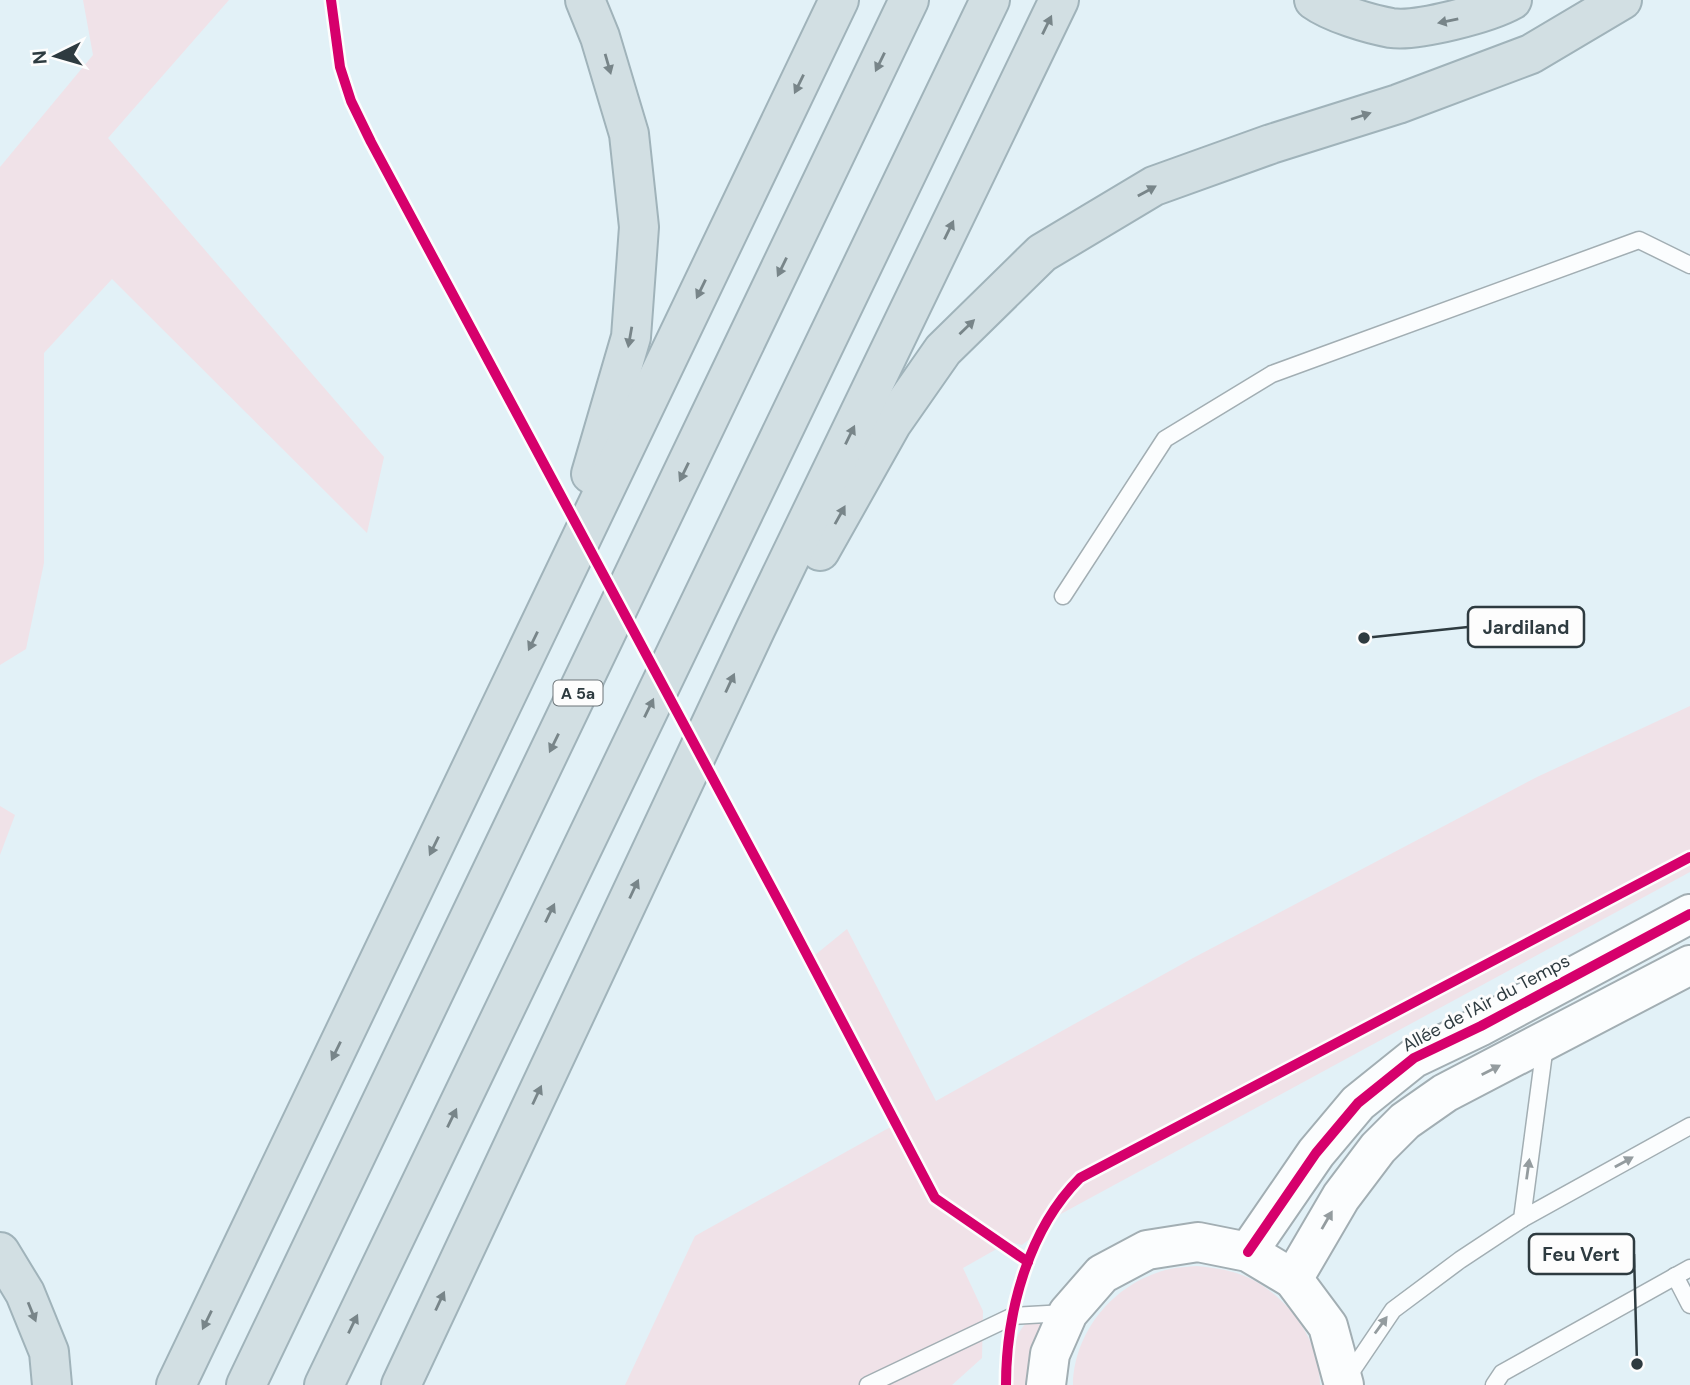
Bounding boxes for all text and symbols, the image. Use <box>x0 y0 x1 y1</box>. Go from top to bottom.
one-way arrow <box>1042 15 1053 35</box>
one-way arrow <box>1437 16 1459 27</box>
north arrow <box>21 21 91 91</box>
text: N <box>27 49 53 65</box>
one-way arrow <box>874 52 886 72</box>
one-way arrow <box>604 54 614 75</box>
one-way arrow <box>793 74 805 94</box>
one-way arrow <box>1351 110 1372 121</box>
one-way arrow <box>1137 185 1157 197</box>
one-way arrow <box>943 220 954 240</box>
one-way arrow <box>776 257 787 277</box>
one-way arrow <box>695 279 707 299</box>
one-way arrow <box>958 319 974 336</box>
one-way arrow <box>624 326 635 348</box>
one-way arrow <box>844 424 855 445</box>
one-way arrow <box>678 462 689 482</box>
one-way arrow <box>834 505 846 525</box>
callout: Jardiland <box>1468 607 1584 647</box>
text: Jardiland <box>1482 615 1570 640</box>
one-way arrow <box>527 631 538 651</box>
one-way arrow <box>725 673 736 693</box>
road number: A 5a <box>554 680 602 706</box>
one-way arrow <box>643 698 655 718</box>
one-way arrow <box>548 733 559 754</box>
one-way arrow <box>429 836 440 856</box>
one-way arrow <box>628 879 640 899</box>
one-way arrow <box>545 903 556 923</box>
street label: Allée de l'Air du Temps <box>1398 949 1574 1057</box>
one-way arrow <box>330 1041 342 1061</box>
one-way arrow <box>1481 1064 1501 1075</box>
one-way arrow <box>531 1085 543 1105</box>
one-way arrow <box>447 1108 458 1129</box>
one-way arrow <box>1614 1157 1634 1168</box>
one-way arrow <box>1523 1158 1534 1180</box>
one-way arrow <box>1321 1211 1333 1230</box>
callout: Feu Vert <box>1529 1234 1634 1274</box>
text: Feu Vert <box>1542 1242 1620 1267</box>
one-way arrow <box>434 1291 446 1311</box>
one-way arrow <box>27 1301 38 1322</box>
one-way arrow <box>201 1310 213 1330</box>
one-way arrow <box>348 1313 359 1334</box>
one-way arrow <box>1374 1316 1388 1335</box>

